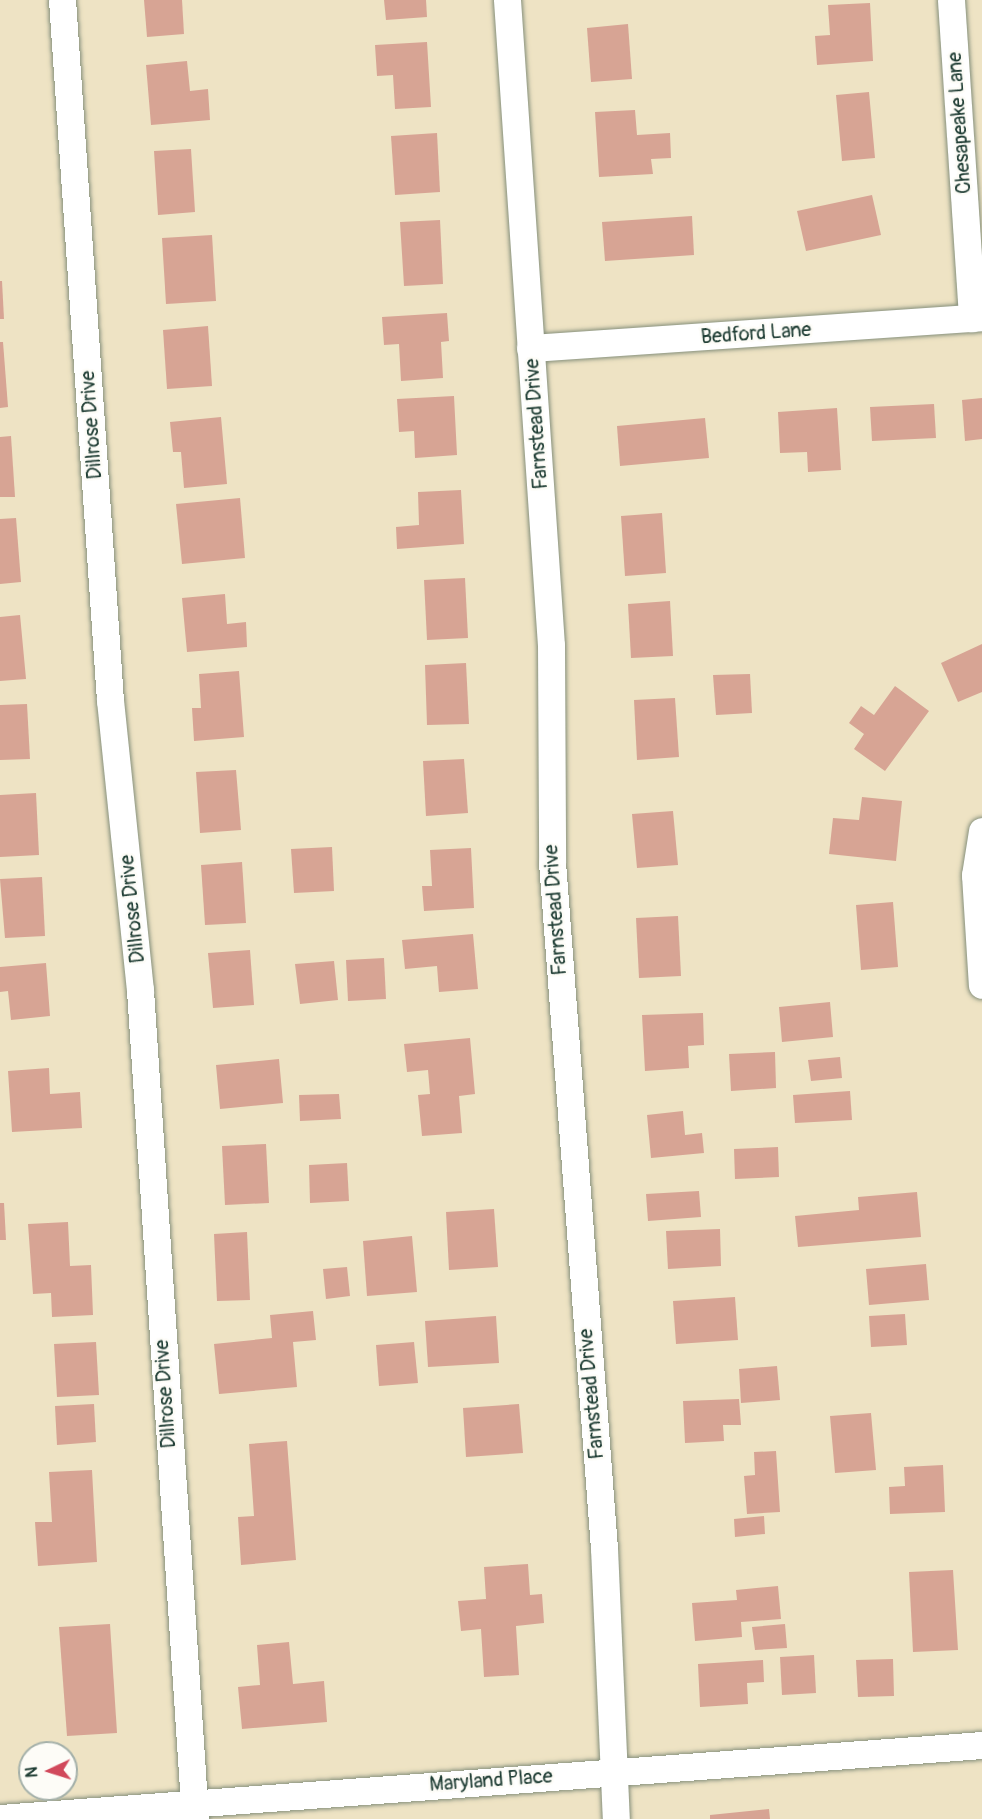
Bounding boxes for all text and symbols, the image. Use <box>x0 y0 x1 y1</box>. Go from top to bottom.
street label: Chesapeake Lane <box>942 51 976 195</box>
street label: Bedford Lane <box>700 317 812 349</box>
street label: Farnstead Drive <box>519 358 553 490</box>
street label: Dillrose Drive <box>75 370 107 480</box>
street label: Farnstead Drive <box>538 844 572 976</box>
street label: Dillrose Drive <box>114 854 150 964</box>
street label: Farnstead Drive <box>573 1328 609 1460</box>
street label: Dillrose Drive <box>149 1339 181 1449</box>
north arrow <box>18 1741 78 1801</box>
street label: Maryland Place <box>429 1764 553 1796</box>
text: N <box>22 1766 42 1778</box>

